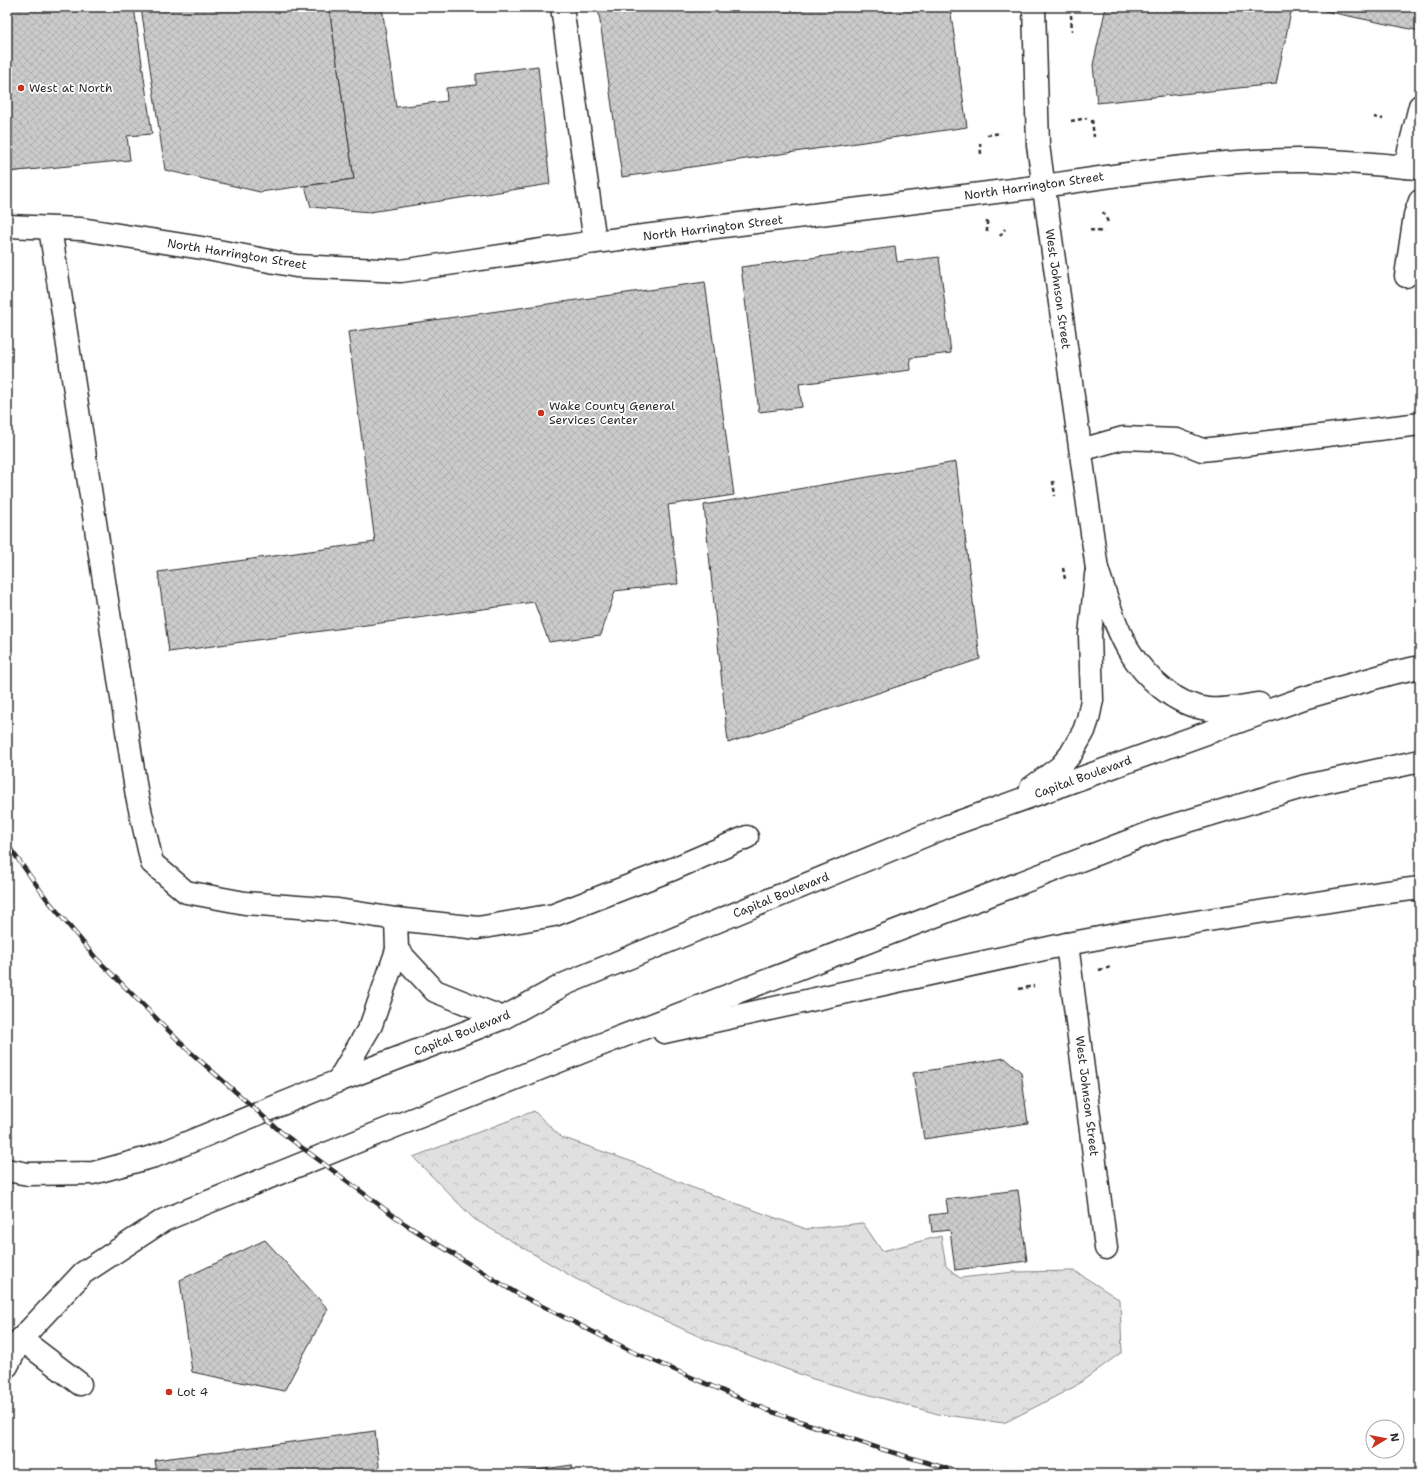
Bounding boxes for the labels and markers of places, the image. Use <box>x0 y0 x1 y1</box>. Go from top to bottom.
place label: West at North <box>29 80 112 96</box>
marker: West at North <box>16 83 26 93</box>
place label: Wake County General Services Center <box>549 398 675 428</box>
marker: Wake County General Services Center <box>536 408 546 418</box>
place label: Lot 4 <box>177 1384 208 1400</box>
marker: Lot 4 <box>164 1387 174 1397</box>

